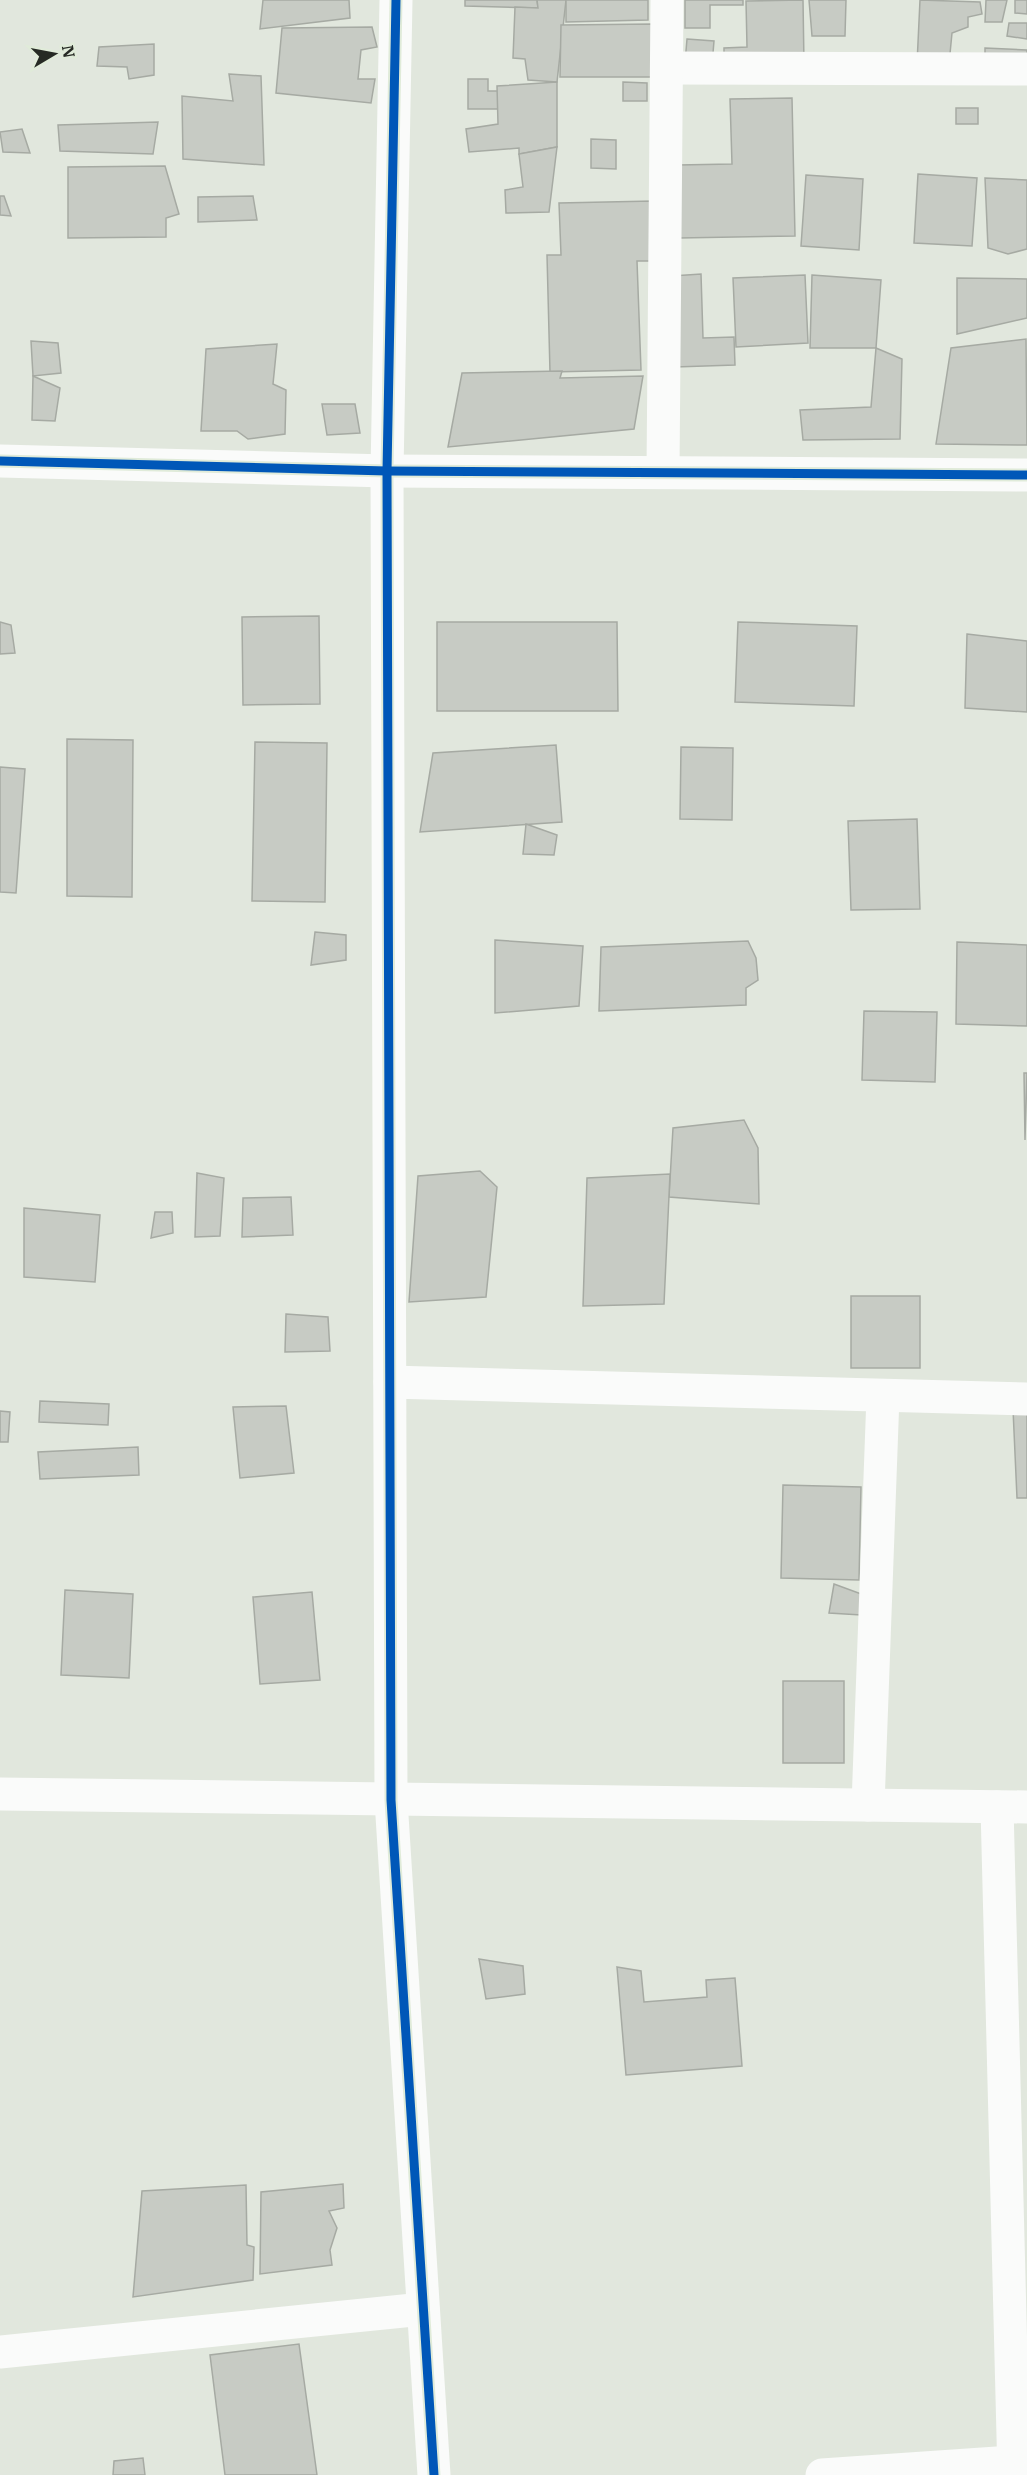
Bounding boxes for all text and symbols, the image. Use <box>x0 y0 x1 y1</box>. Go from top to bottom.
north arrow <box>24 24 84 84</box>
text: N <box>58 43 80 59</box>

